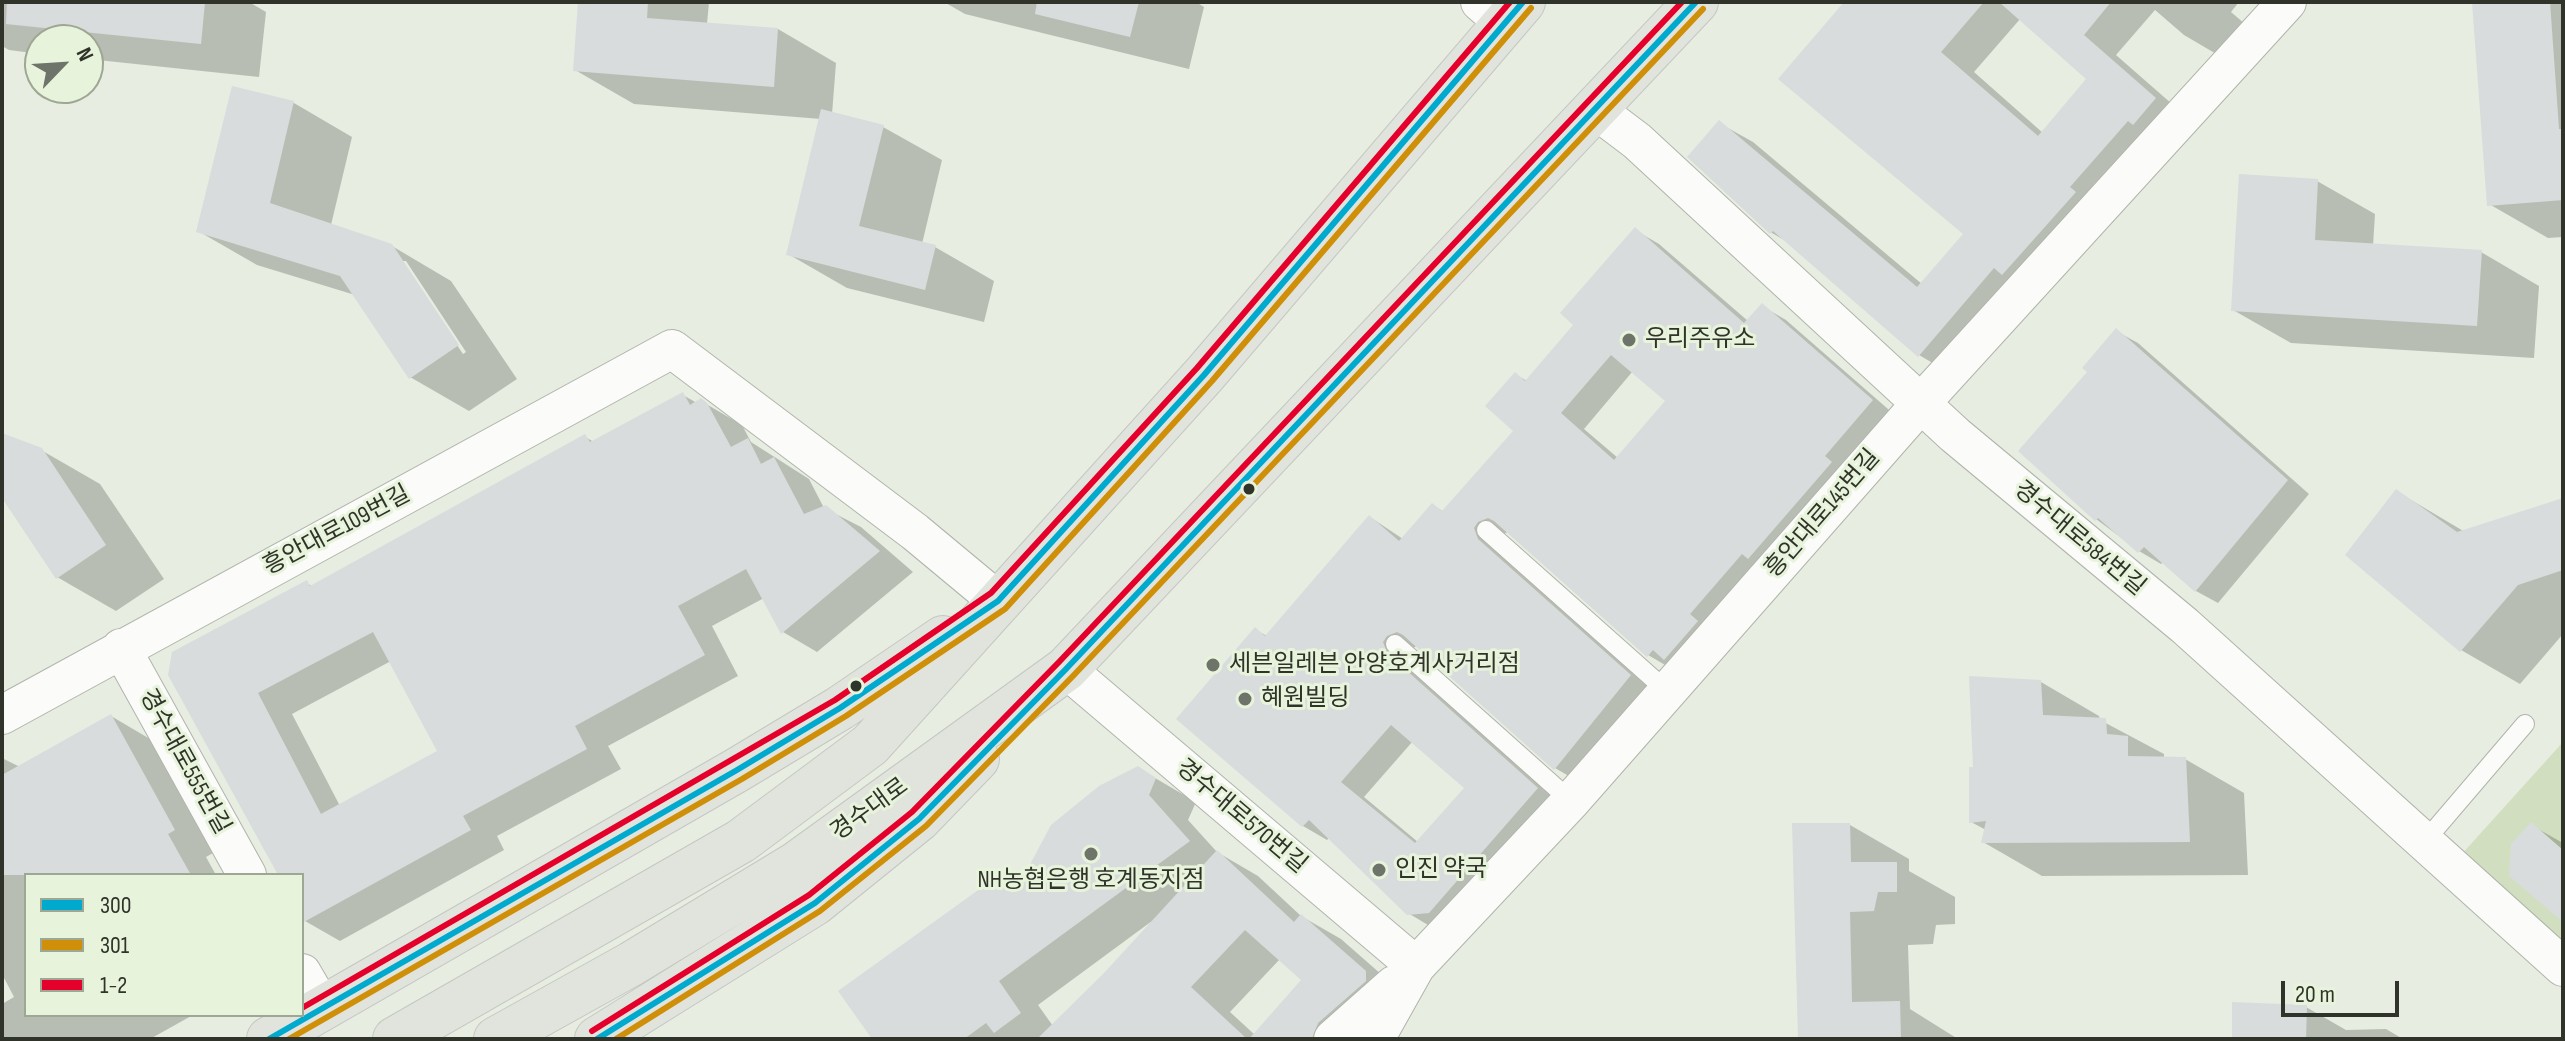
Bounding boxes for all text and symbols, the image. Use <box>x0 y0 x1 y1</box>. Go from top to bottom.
north arrow <box>24 24 104 104</box>
text: N <box>70 43 99 66</box>
place label: 우리주유소 <box>1645 326 1755 354</box>
marker: 우리주유소 <box>1620 331 1638 349</box>
street label: 흥안대로145번길 <box>1759 444 1887 584</box>
street label: 경수대로584번길 <box>2007 476 2151 602</box>
street label: 흥안대로109번길 <box>259 480 415 582</box>
unlabelled marker <box>1241 481 1257 497</box>
place label: 세븐일레븐 안양호계사거리점 <box>1229 651 1520 679</box>
marker: 세븐일레븐 안양호계사거리점 <box>1204 656 1222 674</box>
unlabelled marker <box>848 678 864 694</box>
street label: 경수대로555번길 <box>132 684 236 840</box>
place label: 혜원빌딩 <box>1261 685 1349 713</box>
marker: 혜원빌딩 <box>1236 690 1254 708</box>
street label: 경수대로570번길 <box>1170 754 1312 880</box>
street label: 경수대로 <box>826 772 914 848</box>
marker: NH농협은행 호계동지점 <box>1082 845 1100 863</box>
place label: 인진 약국 <box>1395 856 1487 884</box>
marker: 인진 약국 <box>1370 861 1388 879</box>
place label: NH농협은행 호계동지점 <box>978 867 1204 895</box>
legend <box>24 873 304 1017</box>
text: 300 <box>100 891 131 920</box>
text: 301 <box>100 931 129 960</box>
scale bar <box>2285 965 2403 1015</box>
text: 1-2 <box>100 971 127 1000</box>
text: 20 m <box>2295 980 2335 1009</box>

